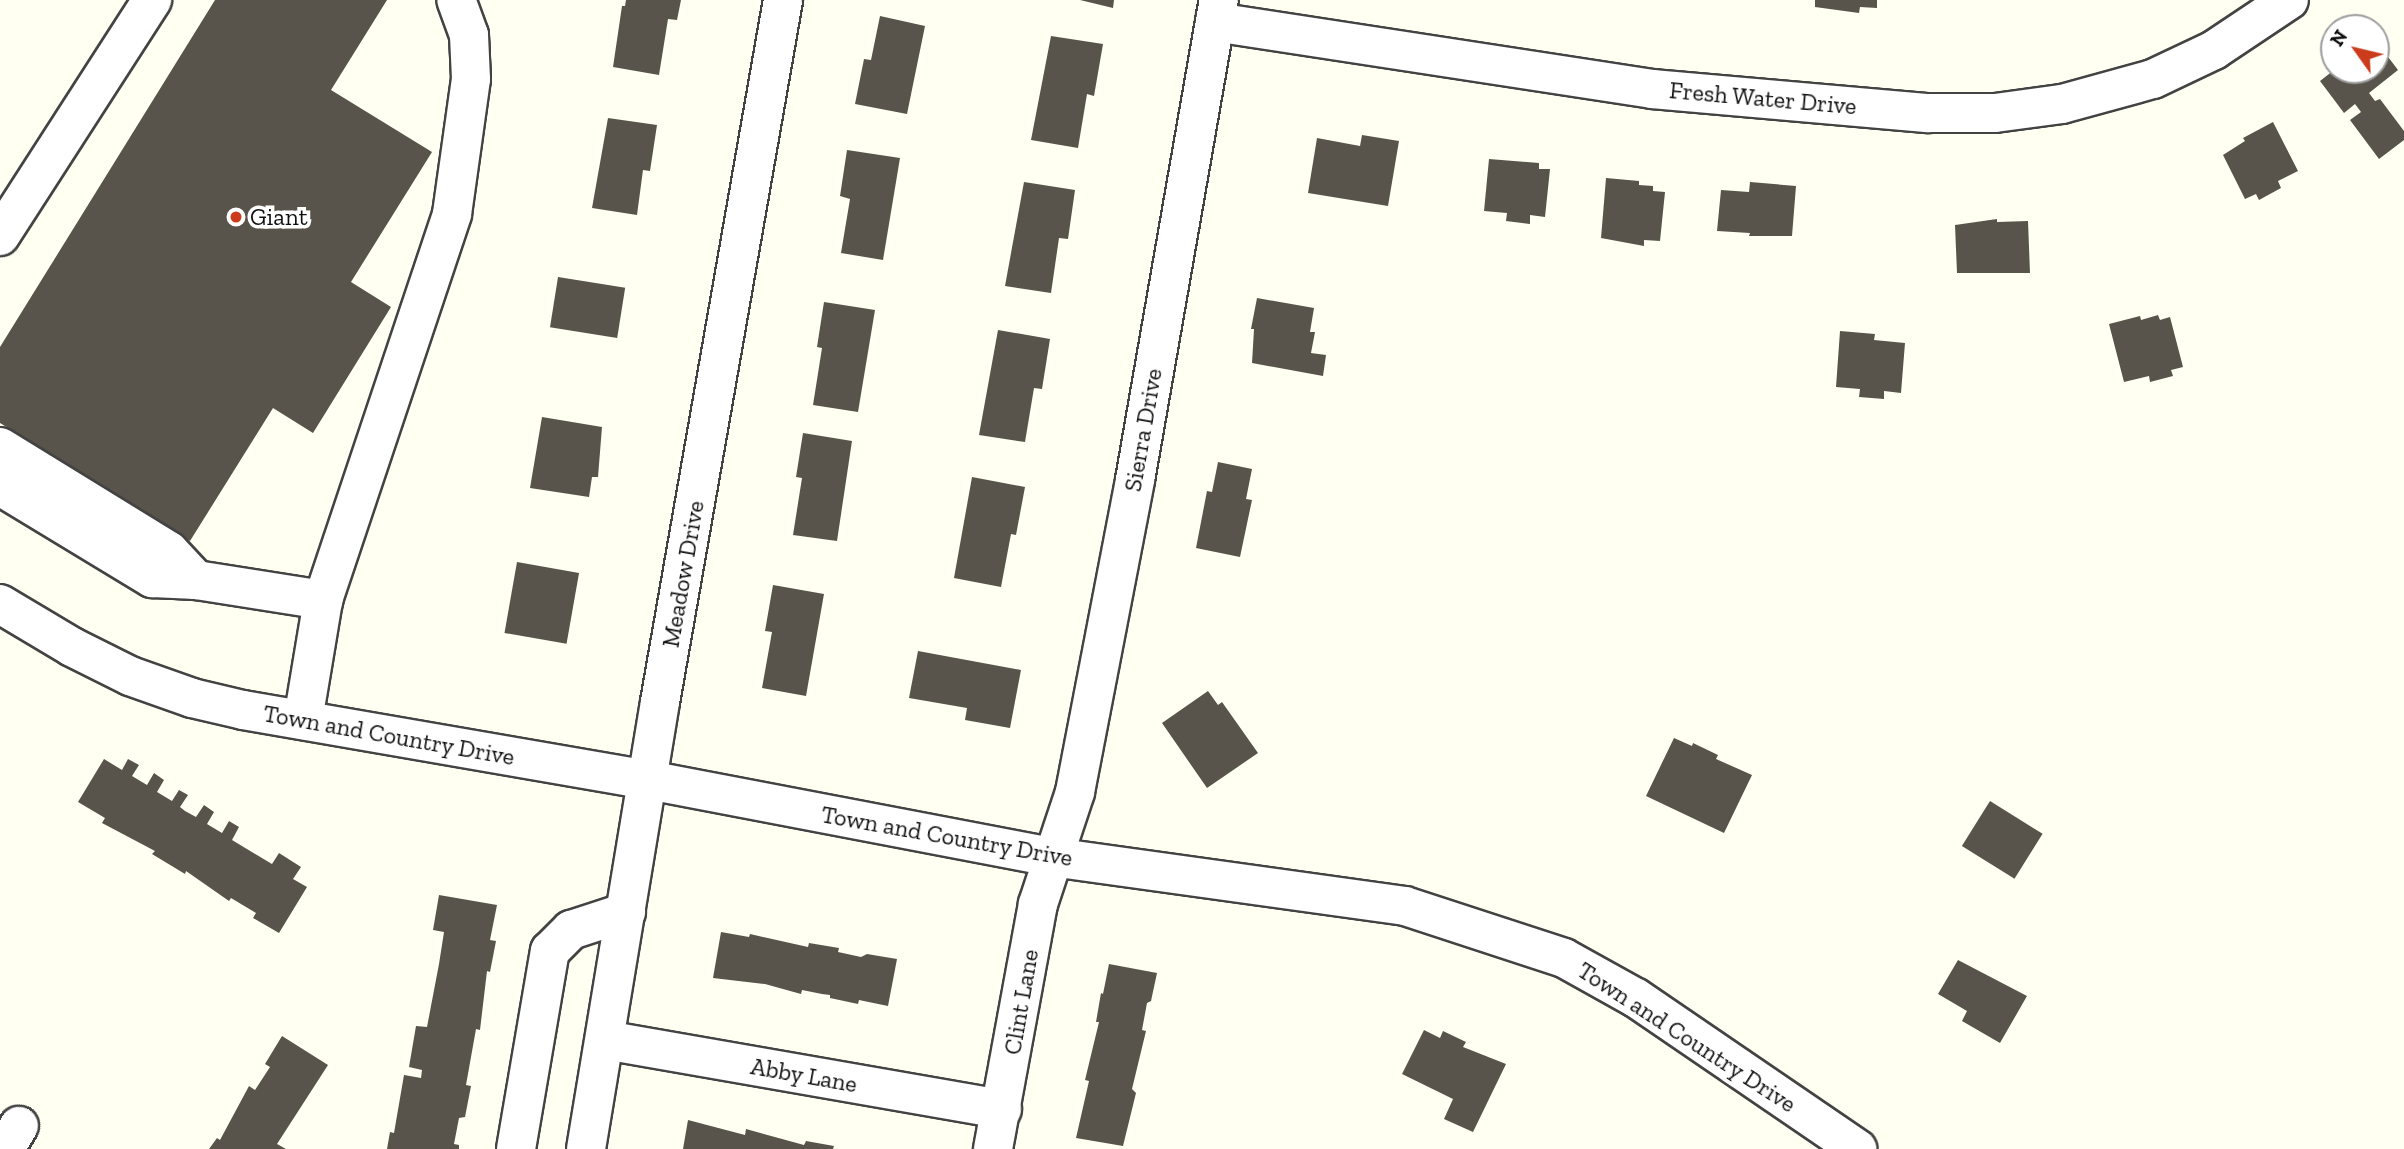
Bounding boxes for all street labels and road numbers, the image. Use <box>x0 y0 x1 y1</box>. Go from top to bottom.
street label: Fresh Water Drive <box>1667 75 1859 121</box>
street label: Sierra Drive <box>1118 366 1168 494</box>
street label: Meadow Drive <box>656 498 710 650</box>
street label: Town and Country Drive <box>261 699 517 771</box>
street label: Town and Country Drive <box>819 800 1075 872</box>
street label: Clint Lane <box>998 947 1044 1057</box>
street label: Town and Country Drive <box>1572 955 1802 1119</box>
street label: Abby Lane <box>748 1051 860 1099</box>

